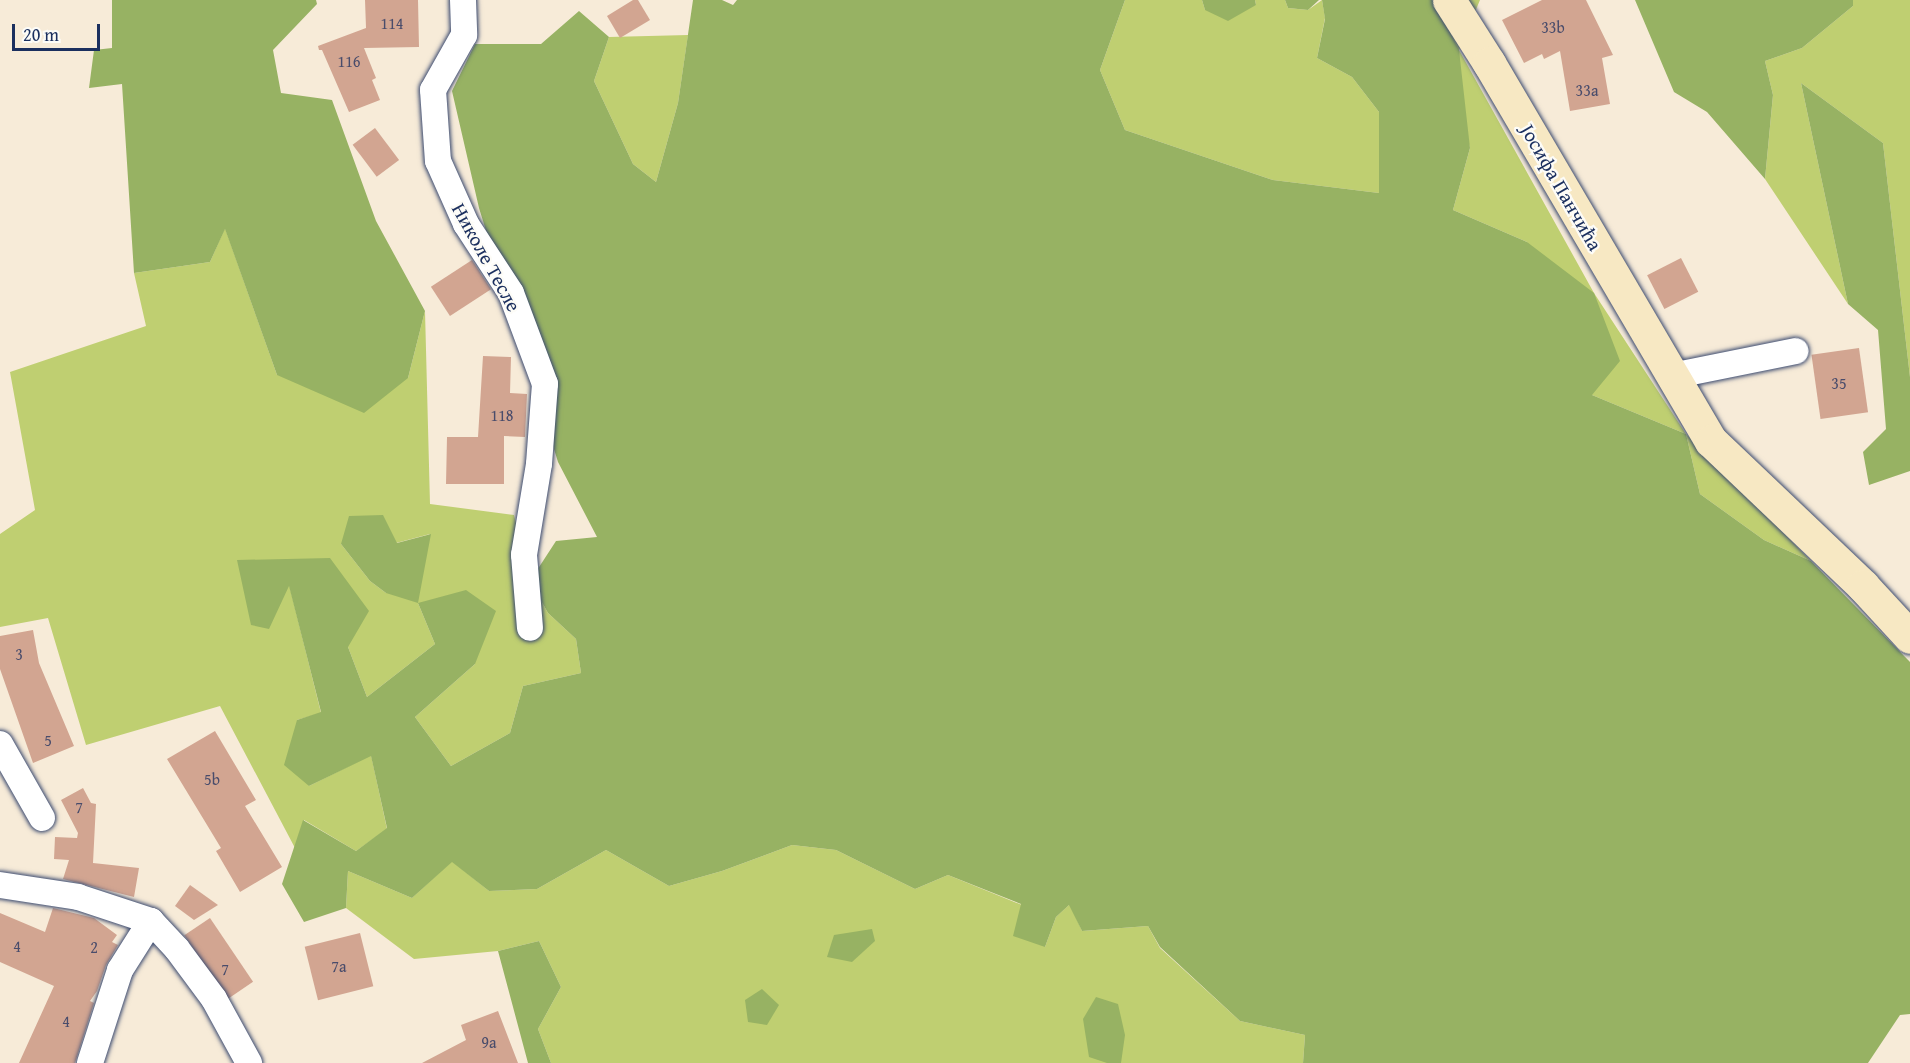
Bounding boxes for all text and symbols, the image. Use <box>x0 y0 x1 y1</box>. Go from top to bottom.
scale bar <box>15 12 104 50</box>
house number: 114 <box>380 13 404 33</box>
house number: 33b <box>1541 17 1565 37</box>
text: 20 m <box>23 21 59 48</box>
house number: 116 <box>337 51 361 71</box>
house number: 33a <box>1576 80 1598 100</box>
street label: Јосифа Панчића <box>1516 120 1608 254</box>
street label: Николе Тесле <box>447 198 527 316</box>
house number: 35 <box>1831 373 1847 393</box>
house number: 118 <box>490 405 514 425</box>
house number: 3 <box>15 644 23 664</box>
house number: 5 <box>44 730 52 750</box>
house number: 5b <box>204 769 220 789</box>
house number: 7 <box>75 797 83 817</box>
house number: 4 <box>13 936 21 956</box>
house number: 2 <box>90 937 98 957</box>
house number: 7a <box>331 956 347 976</box>
house number: 7 <box>221 959 229 979</box>
house number: 4 <box>62 1011 70 1031</box>
house number: 9a <box>481 1032 497 1052</box>

